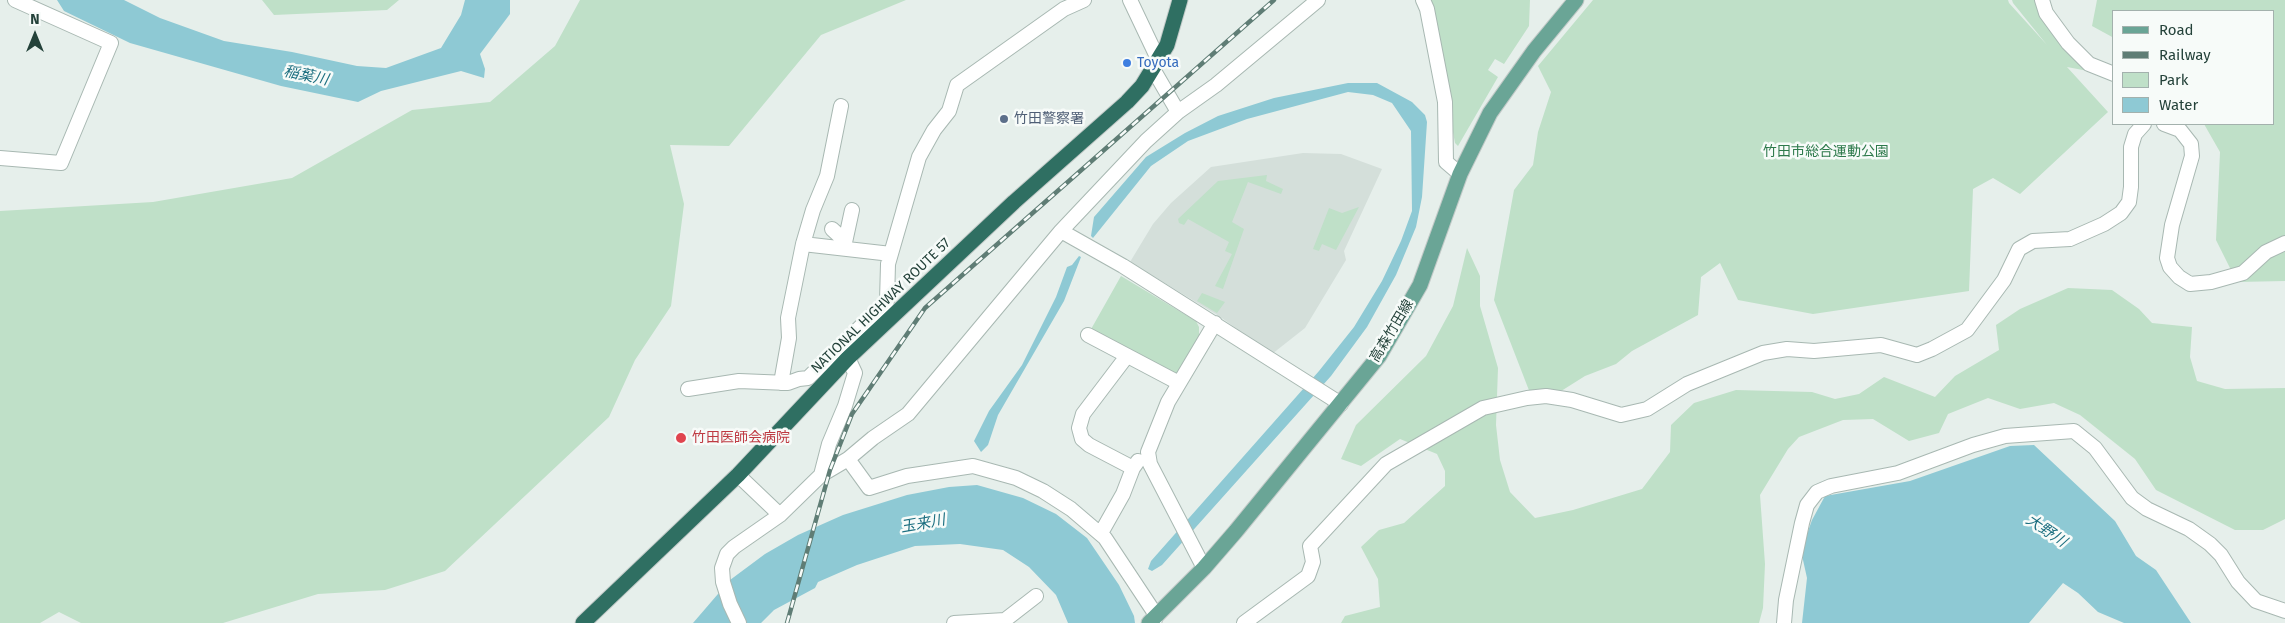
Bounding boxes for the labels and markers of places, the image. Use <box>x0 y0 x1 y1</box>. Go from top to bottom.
place label: Toyota <box>1137 55 1179 71</box>
marker: Toyota <box>1121 57 1133 69</box>
place label: 竹田警察署 <box>1014 111 1084 127</box>
marker: 竹田警察署 <box>998 113 1010 125</box>
place label: 竹田医師会病院 <box>692 430 790 446</box>
marker: 竹田医師会病院 <box>674 431 688 445</box>

